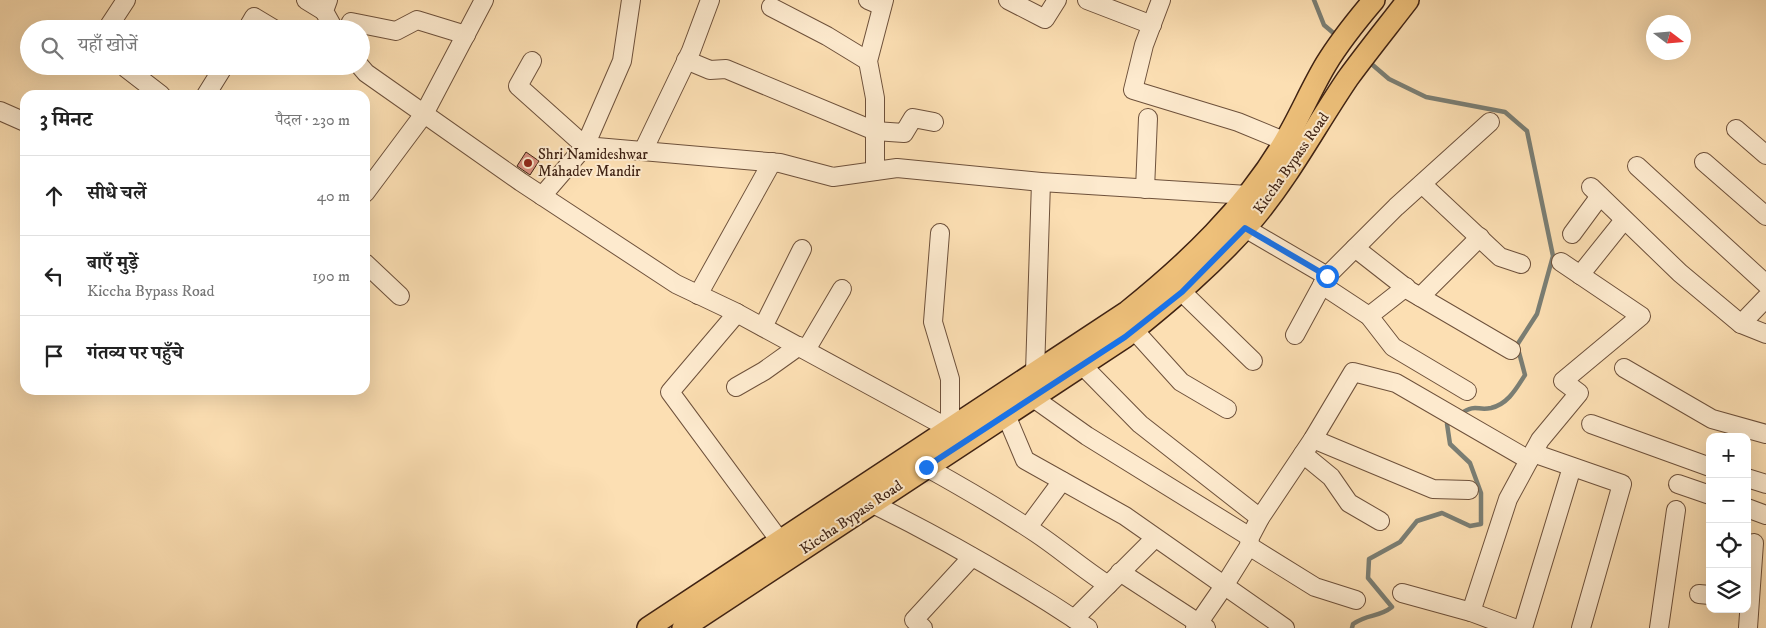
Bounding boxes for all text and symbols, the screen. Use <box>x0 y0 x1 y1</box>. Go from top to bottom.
north arrow <box>1646 15 1691 60</box>
search box <box>20 20 370 75</box>
icon: search <box>38 34 66 62</box>
text: यहाँ खोजें <box>78 34 138 57</box>
text: 3 मिनट <box>40 107 92 133</box>
street label: Kiccha Bypass Road <box>1249 108 1334 218</box>
text: पैदल · 230 m <box>275 110 350 130</box>
place label: Shri Namideshwar Mahadev Mandir <box>538 145 648 181</box>
marker: Shri Namideshwar Mahadev Mandir <box>522 157 534 169</box>
icon: ahead <box>40 182 68 210</box>
text: सीधे चलें <box>87 182 146 205</box>
text: 40 m <box>317 186 350 206</box>
text: बाएँ मुड़ें <box>87 252 138 275</box>
icon: left <box>40 262 68 290</box>
route start <box>1316 265 1339 288</box>
text: 190 m <box>312 266 350 286</box>
text: Kiccha Bypass Road <box>87 281 215 301</box>
icon: arrive <box>40 342 68 370</box>
text: गंतव्य पर पहुँचे <box>87 342 183 365</box>
map controls <box>1706 433 1751 613</box>
button: + <box>1706 433 1751 478</box>
route end <box>915 456 938 479</box>
street label: Kiccha Bypass Road <box>796 476 907 559</box>
button: − <box>1706 478 1751 523</box>
button: locate <box>1706 523 1751 568</box>
button: layers <box>1706 568 1751 613</box>

